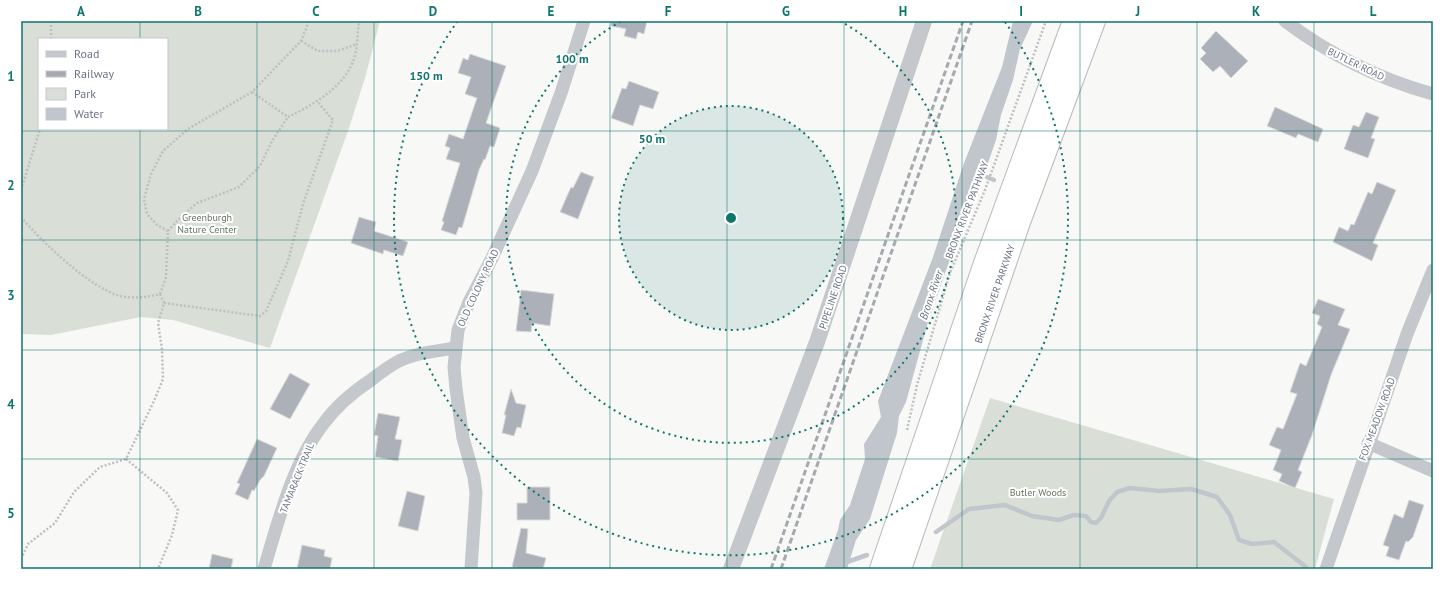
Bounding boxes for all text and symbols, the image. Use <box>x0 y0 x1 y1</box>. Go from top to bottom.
text: A <box>77 3 85 20</box>
text: B <box>194 3 202 20</box>
text: C <box>312 3 320 20</box>
text: D <box>429 3 437 20</box>
text: E <box>548 3 555 20</box>
text: F <box>665 3 672 20</box>
text: G <box>782 3 790 20</box>
text: H <box>899 3 907 20</box>
text: I <box>1019 3 1023 20</box>
text: J <box>1135 3 1140 20</box>
text: K <box>1252 3 1260 20</box>
text: L <box>1370 3 1377 20</box>
legend <box>38 38 168 130</box>
street label: BUTLER ROAD <box>1325 45 1387 83</box>
text: Road <box>74 46 99 61</box>
text: 100 m <box>555 51 589 66</box>
text: Railway <box>74 66 114 81</box>
text: 1 <box>7 68 15 85</box>
text: 150 m <box>409 68 443 83</box>
text: Park <box>74 86 96 101</box>
text: Water <box>74 106 104 121</box>
text: 50 m <box>639 131 665 146</box>
street label: BRONX RIVER PATHWAY <box>942 159 992 260</box>
text: 2 <box>7 177 15 194</box>
park label: Greenburgh Nature Center <box>177 211 237 236</box>
centre of rings <box>724 211 738 225</box>
street label: BRONX RIVER PARKWAY <box>971 242 1018 345</box>
street label: OLD COLONY ROAD <box>454 247 502 329</box>
street label: PIPELINE ROAD <box>816 263 850 331</box>
water label: Bronx River <box>916 267 946 322</box>
text: 3 <box>7 287 15 304</box>
street label: FOX MEADOW ROAD <box>1356 376 1398 462</box>
text: 4 <box>7 396 15 413</box>
street label: TAMARACK TRAIL <box>277 441 317 515</box>
park label: Butler Woods <box>1010 486 1066 499</box>
text: 5 <box>7 505 15 522</box>

